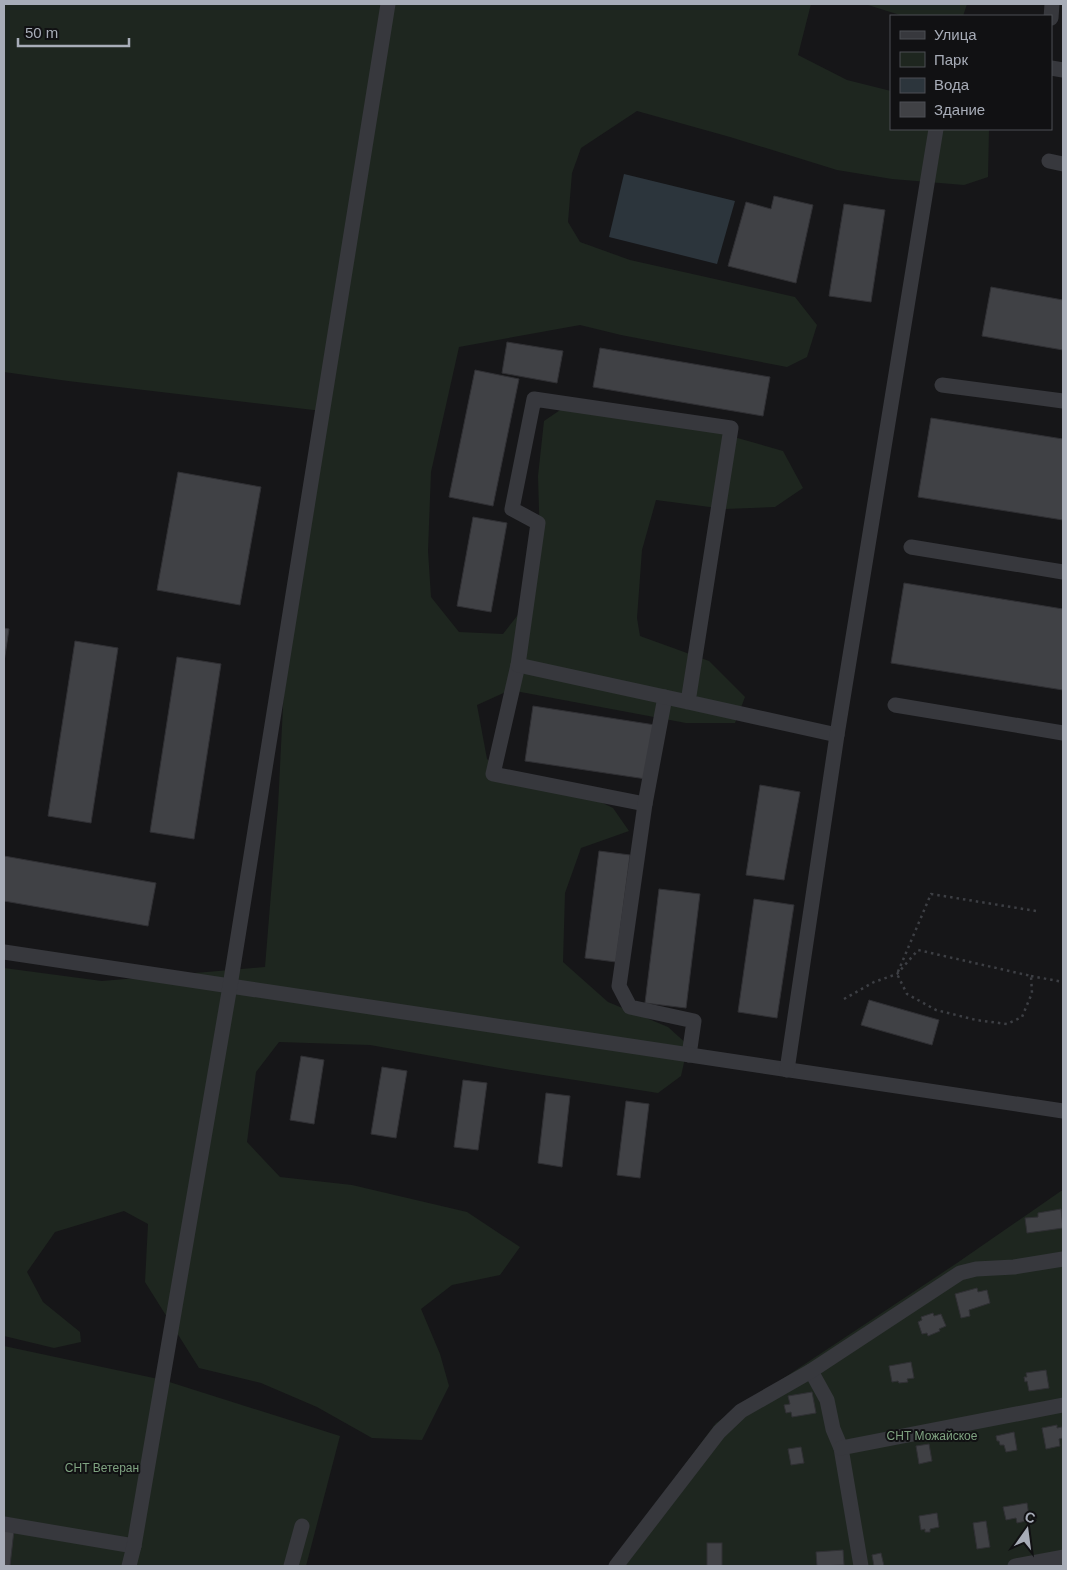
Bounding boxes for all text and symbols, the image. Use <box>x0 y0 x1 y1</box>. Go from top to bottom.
scale bar <box>18 15 129 47</box>
legend <box>890 15 1052 130</box>
text: 50 m <box>25 24 58 41</box>
text: Улица <box>934 26 977 43</box>
text: Парк <box>934 51 968 68</box>
text: Вода <box>934 76 970 93</box>
text: Здание <box>934 101 985 118</box>
park label: СНТ Можайское <box>887 1429 978 1443</box>
park label: СНТ Ветеран <box>65 1461 139 1475</box>
north arrow <box>1002 1505 1052 1555</box>
text: С <box>1023 1508 1037 1526</box>

